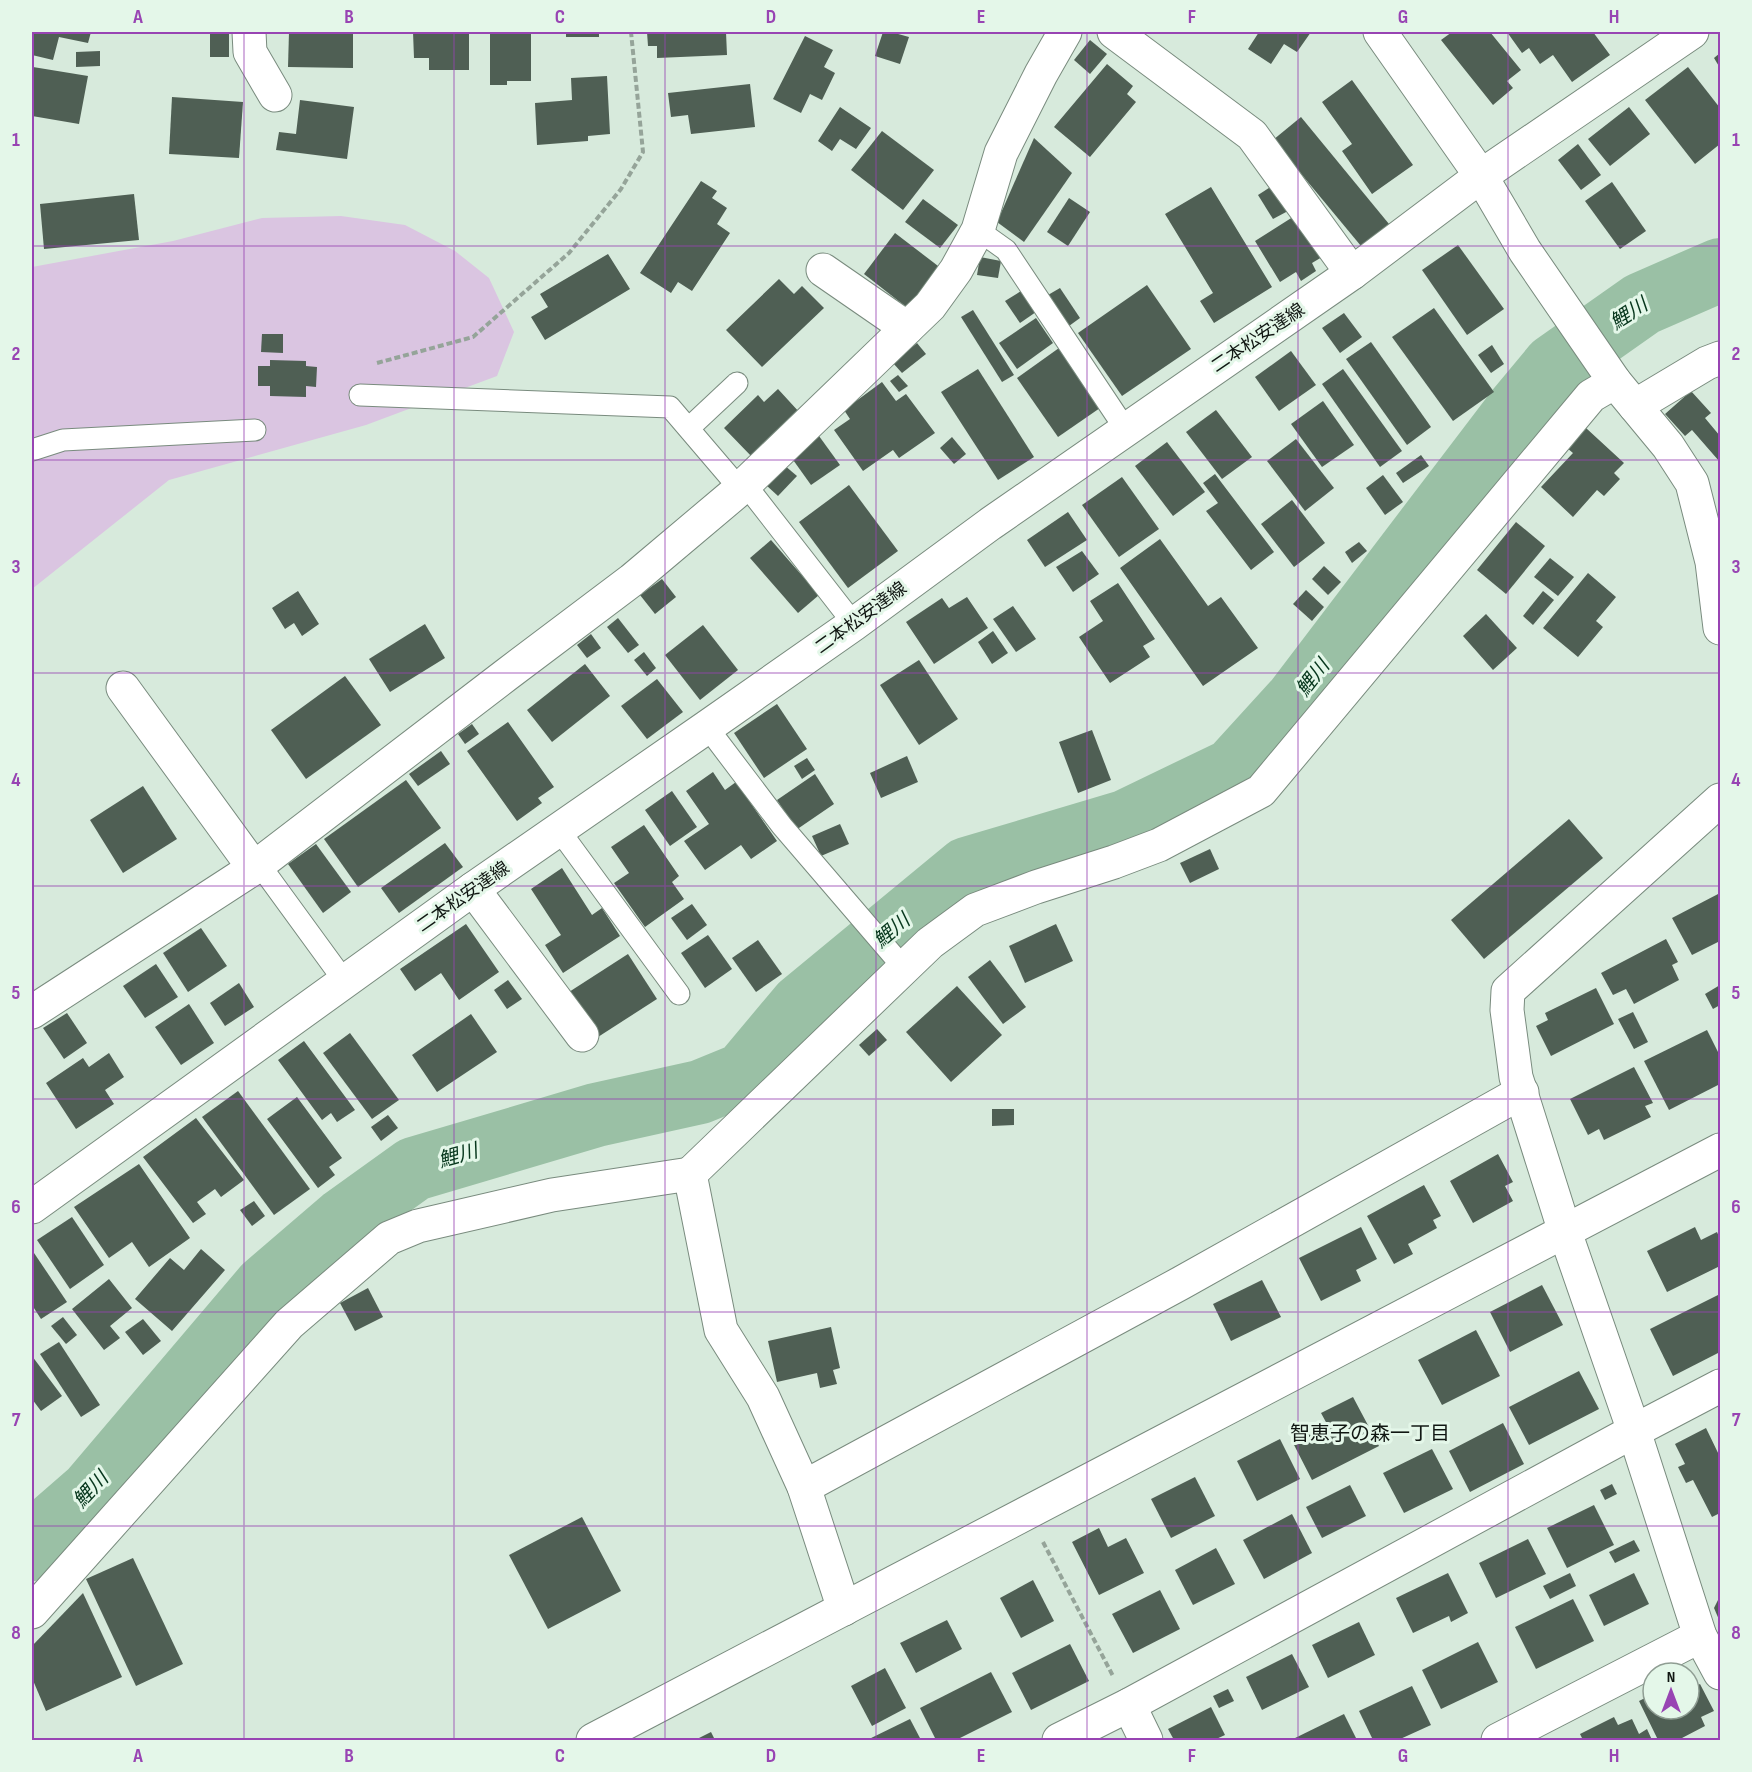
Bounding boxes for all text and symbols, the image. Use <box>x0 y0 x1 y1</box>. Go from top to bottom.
text: A <box>132 5 143 29</box>
text: B <box>344 5 354 29</box>
text: C <box>555 5 565 29</box>
text: D <box>766 5 776 29</box>
text: E <box>977 5 985 29</box>
text: F <box>1188 5 1196 29</box>
text: G <box>1398 5 1408 29</box>
text: H <box>1609 5 1619 29</box>
text: 1 <box>12 128 20 152</box>
text: 1 <box>1732 128 1740 152</box>
water label: 鯉川 <box>1606 292 1654 335</box>
street label: 二本松安達線 <box>1207 299 1309 377</box>
text: 2 <box>12 342 20 366</box>
text: 2 <box>1732 342 1740 366</box>
text: 3 <box>12 555 21 579</box>
text: 3 <box>1732 555 1741 579</box>
street label: 二本松安達線 <box>811 578 911 658</box>
water label: 鯉川 <box>1291 653 1336 701</box>
text: 4 <box>11 768 21 792</box>
text: 4 <box>1731 768 1741 792</box>
street label: 二本松安達線 <box>413 857 513 937</box>
water label: 鯉川 <box>869 908 917 953</box>
text: 5 <box>12 981 21 1005</box>
text: 5 <box>1732 981 1741 1005</box>
water label: 鯉川 <box>435 1138 482 1173</box>
text: 6 <box>11 1195 21 1219</box>
text: 6 <box>1731 1195 1741 1219</box>
text: 7 <box>12 1408 21 1432</box>
text: 7 <box>1732 1408 1741 1432</box>
district label: 智恵子の森一丁目 <box>1290 1422 1450 1446</box>
water label: 鯉川 <box>69 1466 115 1513</box>
text: 8 <box>11 1621 21 1645</box>
text: 8 <box>1731 1621 1741 1645</box>
north arrow <box>1641 1661 1701 1721</box>
text: N <box>1667 1668 1675 1687</box>
text: A <box>132 1744 143 1768</box>
text: B <box>344 1744 354 1768</box>
text: C <box>555 1744 565 1768</box>
text: D <box>766 1744 776 1768</box>
text: E <box>977 1744 985 1768</box>
text: F <box>1188 1744 1196 1768</box>
text: G <box>1398 1744 1408 1768</box>
text: H <box>1609 1744 1619 1768</box>

